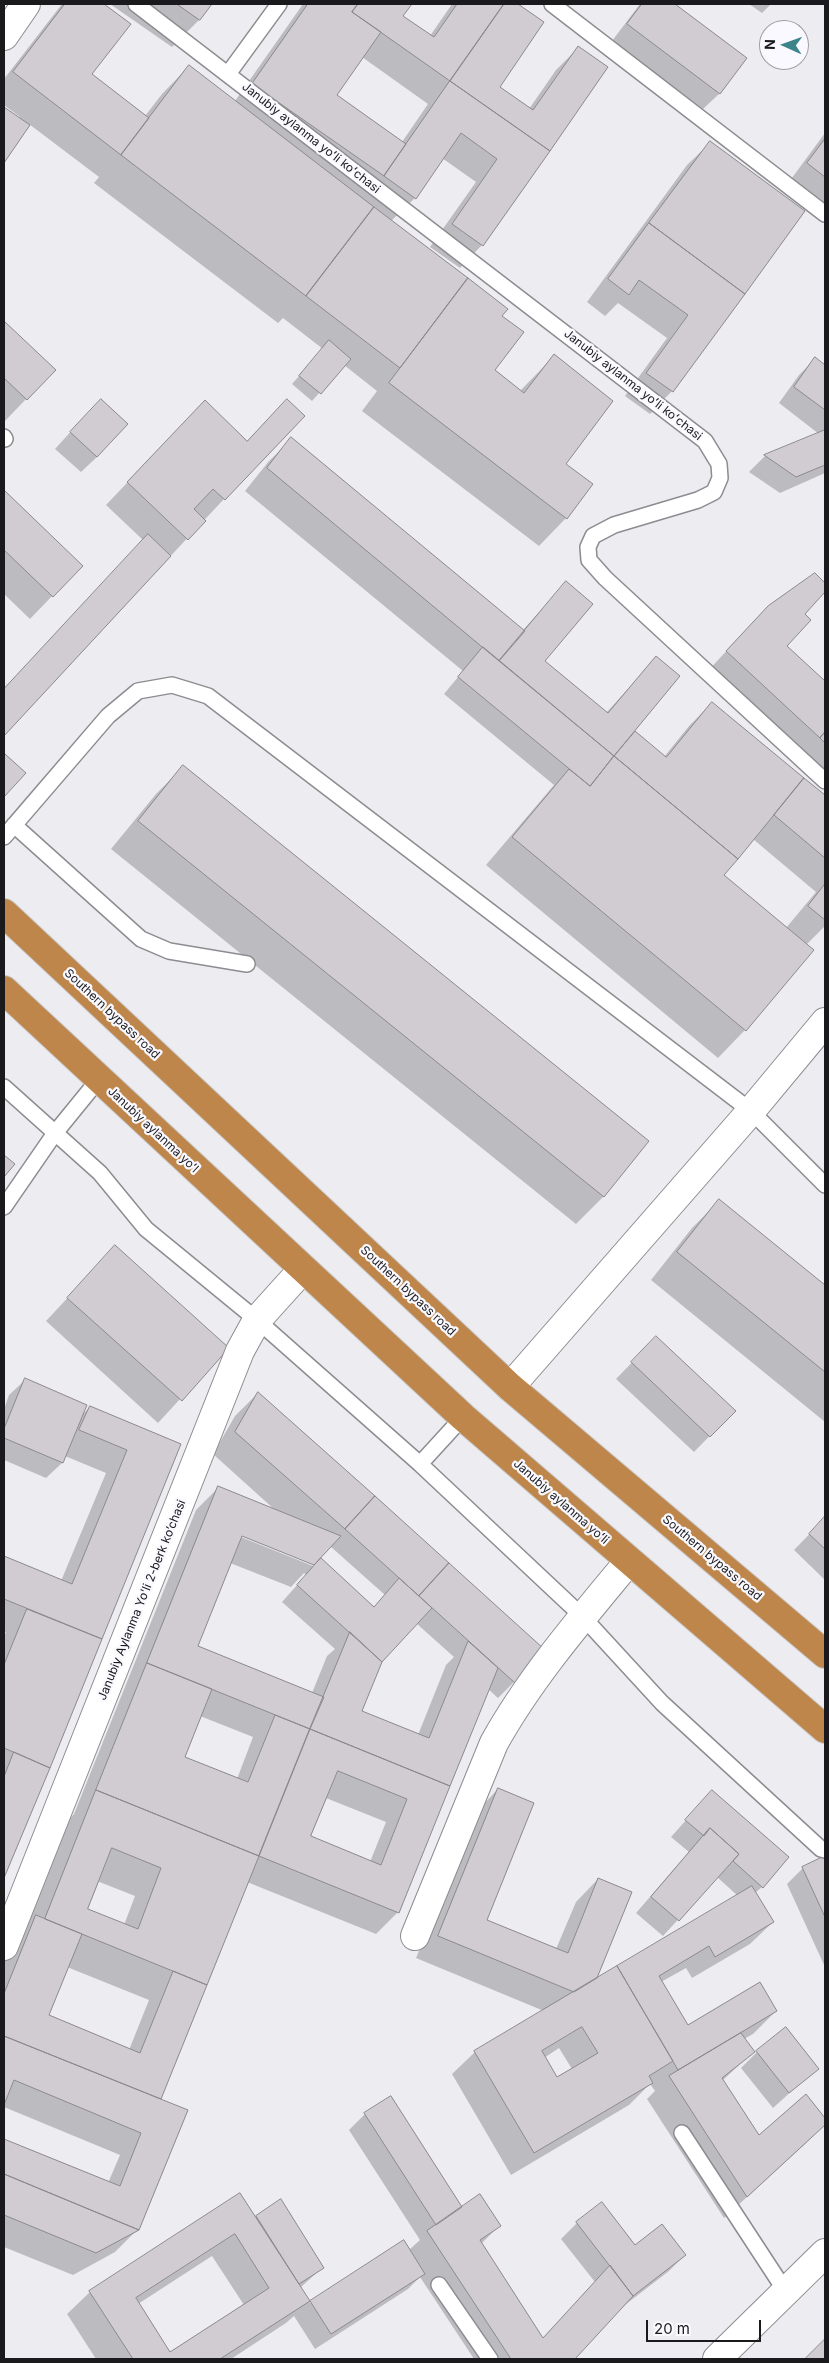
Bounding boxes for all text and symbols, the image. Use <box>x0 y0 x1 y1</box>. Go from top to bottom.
north arrow <box>759 20 809 70</box>
text: N <box>761 39 778 50</box>
street label: Janubiy aylanma yoʻli koʻchasi <box>239 79 383 197</box>
street label: Janubiy aylanma yoʻli koʻchasi <box>561 326 705 444</box>
street label: Southern bypass road <box>61 966 163 1062</box>
street label: Janubiy aylanma yoʻl <box>105 1084 201 1176</box>
street label: Southern bypass road <box>357 1243 459 1339</box>
street label: Janubiy aylanma yoʻli <box>510 1457 612 1547</box>
street label: Janubiy Аylanma Yo'li 2-berk koʼchasi <box>95 1498 189 1702</box>
street label: Southern bypass road <box>659 1512 765 1604</box>
scale bar <box>649 2310 764 2342</box>
text: 20 m <box>654 2319 690 2338</box>

